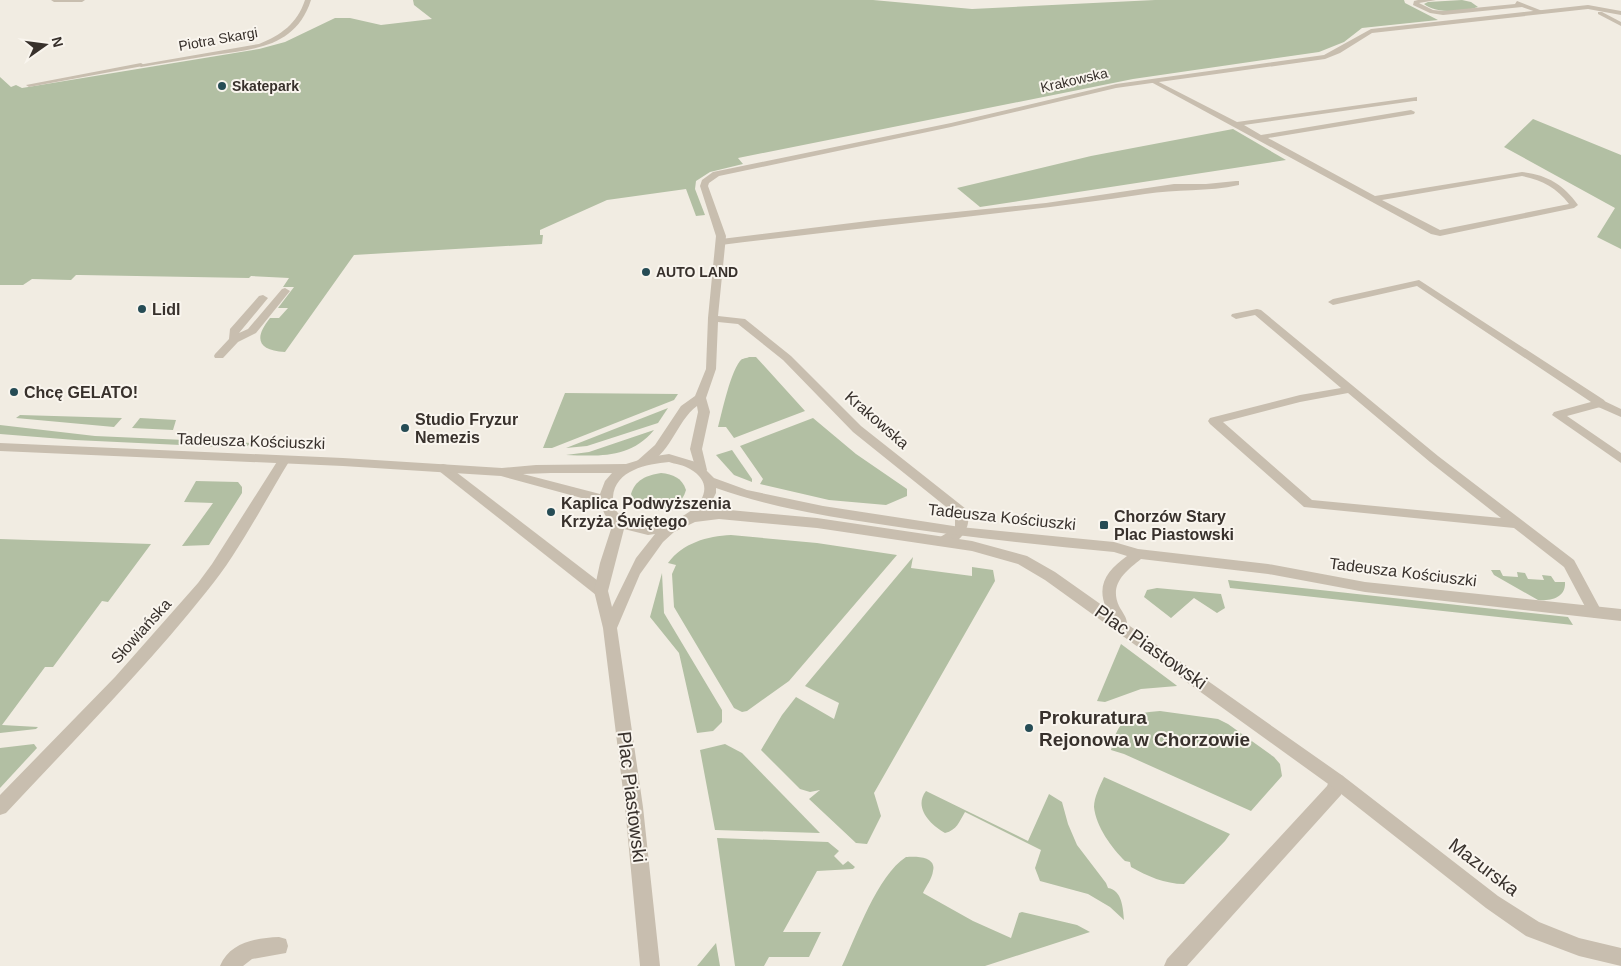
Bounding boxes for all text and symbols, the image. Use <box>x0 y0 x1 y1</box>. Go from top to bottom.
north arrow <box>20 20 70 70</box>
street label: Piotra Skargi <box>177 24 259 54</box>
text: N <box>49 35 67 49</box>
street label: Krakowska <box>1039 64 1109 95</box>
place label: Skatepark <box>232 78 299 94</box>
marker: Skatepark <box>216 80 228 92</box>
place label: AUTO LAND <box>656 264 738 280</box>
marker: AUTO LAND <box>640 266 652 278</box>
place label: Lidl <box>152 301 180 318</box>
marker: Lidl <box>136 303 148 315</box>
place label: Chcę GELATO! <box>24 384 138 401</box>
marker: Chcę GELATO! <box>8 386 20 398</box>
street label: Krakowska <box>842 388 912 452</box>
place label: Studio Fryzur Nemezis <box>415 411 518 446</box>
marker: Studio Fryzur Nemezis <box>399 422 411 434</box>
street label: Tadeusza Kościuszki <box>176 430 326 452</box>
place label: Kaplica Podwyższenia Krzyża Świętego <box>561 495 731 530</box>
street label: Tadeusza Kościuszki <box>927 501 1077 533</box>
marker: Kaplica Podwyższenia Krzyża Świętego <box>545 506 557 518</box>
place label: Chorzów Stary Plac Piastowski <box>1114 508 1234 543</box>
marker: Chorzów Stary Plac Piastowski <box>1098 519 1110 531</box>
street label: Tadeusza Kościuszki <box>1328 555 1478 589</box>
street label: Słowiańska <box>108 595 174 667</box>
street label: Plac Piastowski <box>1091 601 1211 693</box>
place label: Prokuratura Rejonowa w Chorzowie <box>1039 707 1250 750</box>
marker: Prokuratura Rejonowa w Chorzowie <box>1023 722 1035 734</box>
street label: Plac Piastowski <box>614 730 650 864</box>
street label: Mazurska <box>1445 834 1524 900</box>

